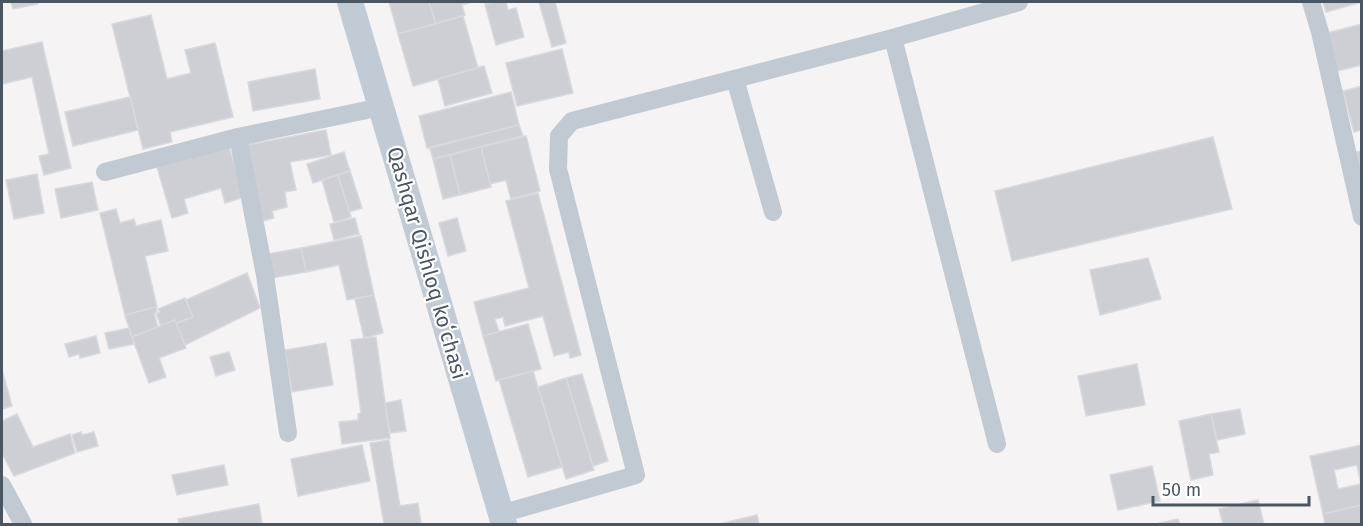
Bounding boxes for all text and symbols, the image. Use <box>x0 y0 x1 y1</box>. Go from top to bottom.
street label: Qashqar Qishloq koʻchasi <box>381 144 473 382</box>
scale bar <box>1153 469 1309 507</box>
text: 50 m <box>1162 479 1201 501</box>

